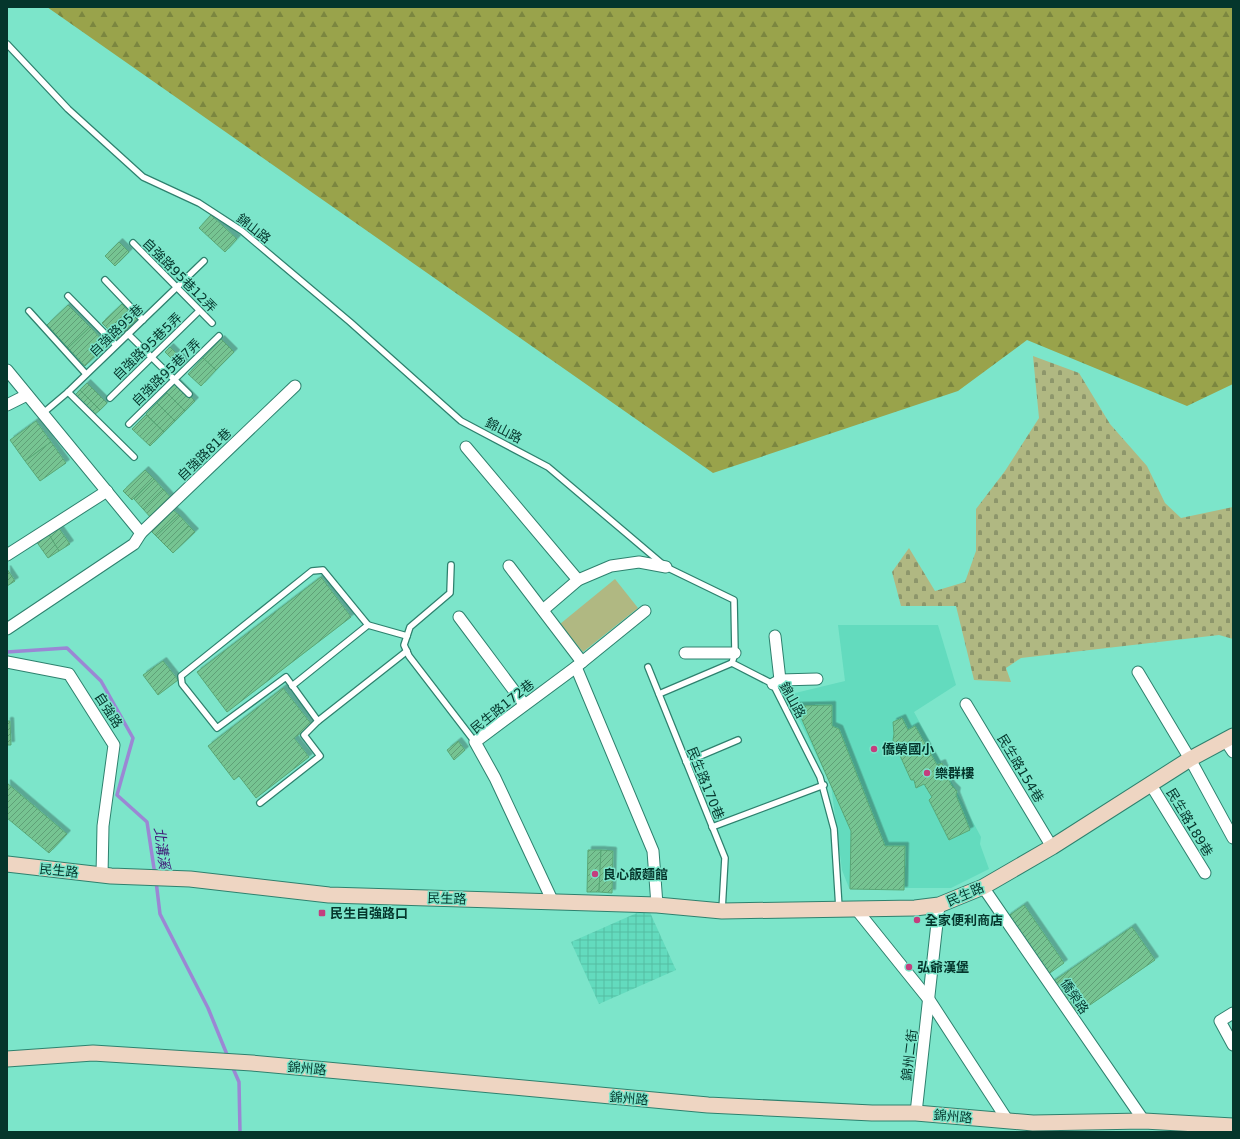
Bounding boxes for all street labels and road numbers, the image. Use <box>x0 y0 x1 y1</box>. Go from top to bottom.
street label: 錦山路 <box>234 210 274 246</box>
street label: 自強路95巷12弄 <box>140 235 220 315</box>
street label: 自強路95巷 <box>86 301 146 360</box>
street label: 自強路95巷5弄 <box>110 310 185 383</box>
street label: 自強路95巷7弄 <box>129 336 204 409</box>
street label: 錦山路 <box>483 415 525 446</box>
street label: 自強路81巷 <box>174 425 234 484</box>
street label: 民生路172巷 <box>468 676 537 736</box>
street label: 錦山路 <box>777 680 809 721</box>
street label: 自強路 <box>92 690 125 731</box>
street label: 民生路154巷 <box>994 731 1047 805</box>
street label: 民生路170巷 <box>684 745 727 822</box>
street label: 民生路189巷 <box>1163 785 1216 859</box>
street label: 民生路 <box>39 861 79 880</box>
street label: 民生路 <box>944 880 986 909</box>
street label: 民生路 <box>427 890 467 907</box>
street label: 僑榮路 <box>1057 976 1092 1017</box>
street label: 錦州二街 <box>899 1028 920 1082</box>
street label: 錦州路 <box>287 1059 327 1078</box>
street label: 錦州路 <box>609 1089 649 1108</box>
street label: 錦州路 <box>933 1107 973 1126</box>

